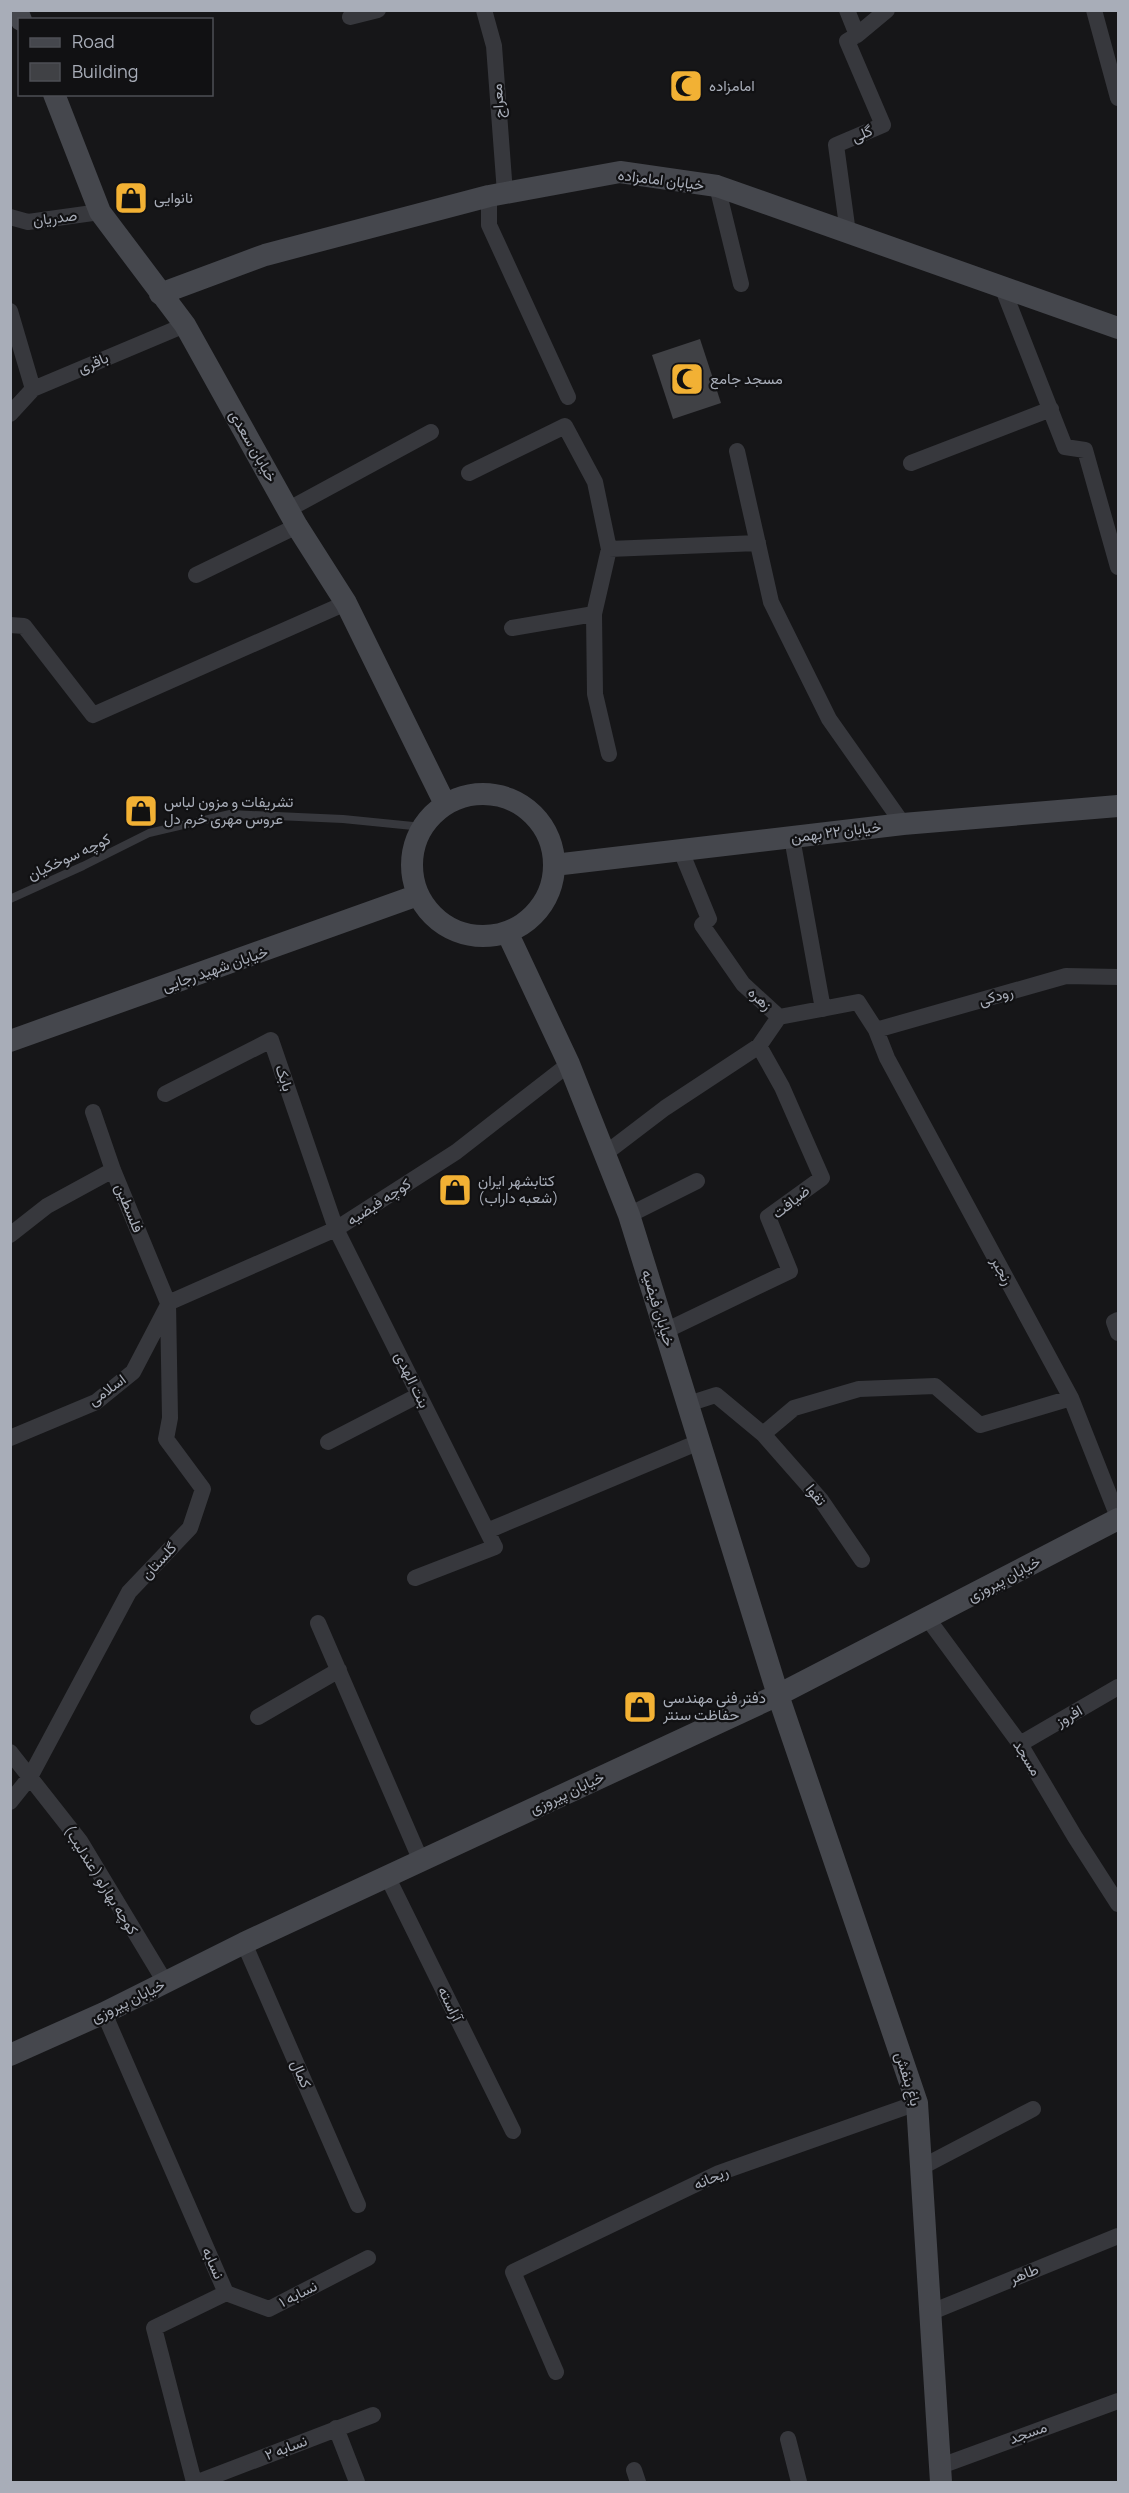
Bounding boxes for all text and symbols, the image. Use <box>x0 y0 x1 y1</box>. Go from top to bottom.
legend <box>18 18 213 96</box>
text: Road <box>72 29 115 53</box>
text: Building <box>72 59 138 83</box>
mosque icon: امامزاده <box>668 68 704 104</box>
place label: امامزاده <box>709 75 755 96</box>
street label: معراج <box>486 83 510 119</box>
street label: گلی <box>848 120 876 147</box>
street label: خیابان امامزاده <box>617 164 705 195</box>
shop icon: نانوایی <box>113 180 149 216</box>
place label: نانوایی <box>154 187 193 208</box>
street label: صدریان <box>32 204 78 231</box>
street label: باقری <box>74 347 111 378</box>
mosque icon: مسجد جامع <box>669 361 705 397</box>
place label: مسجد جامع <box>710 368 783 390</box>
street label: خیابان سعدی <box>224 406 282 486</box>
place label: تشریفات و مزون لباس عروس مهری خرم دل <box>164 791 294 829</box>
shop icon: تشریفات و مزون لباس عروس مهری خرم دل <box>123 793 159 829</box>
street label: خیابان ۲۲ بهمن <box>790 816 882 847</box>
street label: کوچه سوخکیان <box>24 828 114 885</box>
street label: خیابان شهید رجایی <box>159 941 271 997</box>
street label: رودکی <box>976 981 1016 1010</box>
street label: زهره <box>744 982 777 1015</box>
street label: بابک <box>270 1062 299 1094</box>
place label: کتابشهر ایران (شعبه داراب) <box>478 1170 559 1208</box>
shop icon: کتابشهر ایران (شعبه داراب) <box>437 1172 473 1208</box>
street label: کوچه فیضیه <box>343 1173 415 1230</box>
street label: فلسطین <box>110 1180 149 1236</box>
street label: ضیافت <box>767 1180 814 1223</box>
street label: رنجبر <box>986 1252 1019 1289</box>
street label: خیابان فیضیه <box>637 1267 680 1349</box>
street label: بنت الهدی <box>390 1348 435 1411</box>
street label: اسلامی <box>83 1369 130 1411</box>
street label: تقوا <box>801 1479 832 1510</box>
street label: گلستان <box>136 1537 182 1584</box>
street label: خیابان پیروزی <box>964 1551 1044 1607</box>
place label: دفتر فنی مهندسی حفاظت سنتر <box>662 1687 766 1725</box>
shop icon: دفتر فنی مهندسی حفاظت سنتر <box>622 1689 658 1725</box>
street label: افروز <box>1051 1700 1086 1732</box>
street label: مسجد <box>1008 1736 1047 1780</box>
street label: خیابان پیروزی <box>526 1766 607 1819</box>
street label: کوچه بهارلو (عندلیب) <box>59 1821 144 1939</box>
street label: خیابان پیروزی <box>87 1974 168 2028</box>
street label: آراسته <box>433 1983 469 2026</box>
street label: باغ بنفش <box>889 2049 927 2109</box>
street label: کمال <box>286 2056 317 2091</box>
street label: ریحانه <box>690 2161 732 2194</box>
street label: نسابه <box>197 2243 230 2282</box>
street label: طاهر <box>1005 2258 1042 2289</box>
street label: نسابه ۱ <box>275 2275 321 2312</box>
street label: مسجد <box>1006 2416 1050 2449</box>
street label: نسابه ۲ <box>262 2430 310 2465</box>

